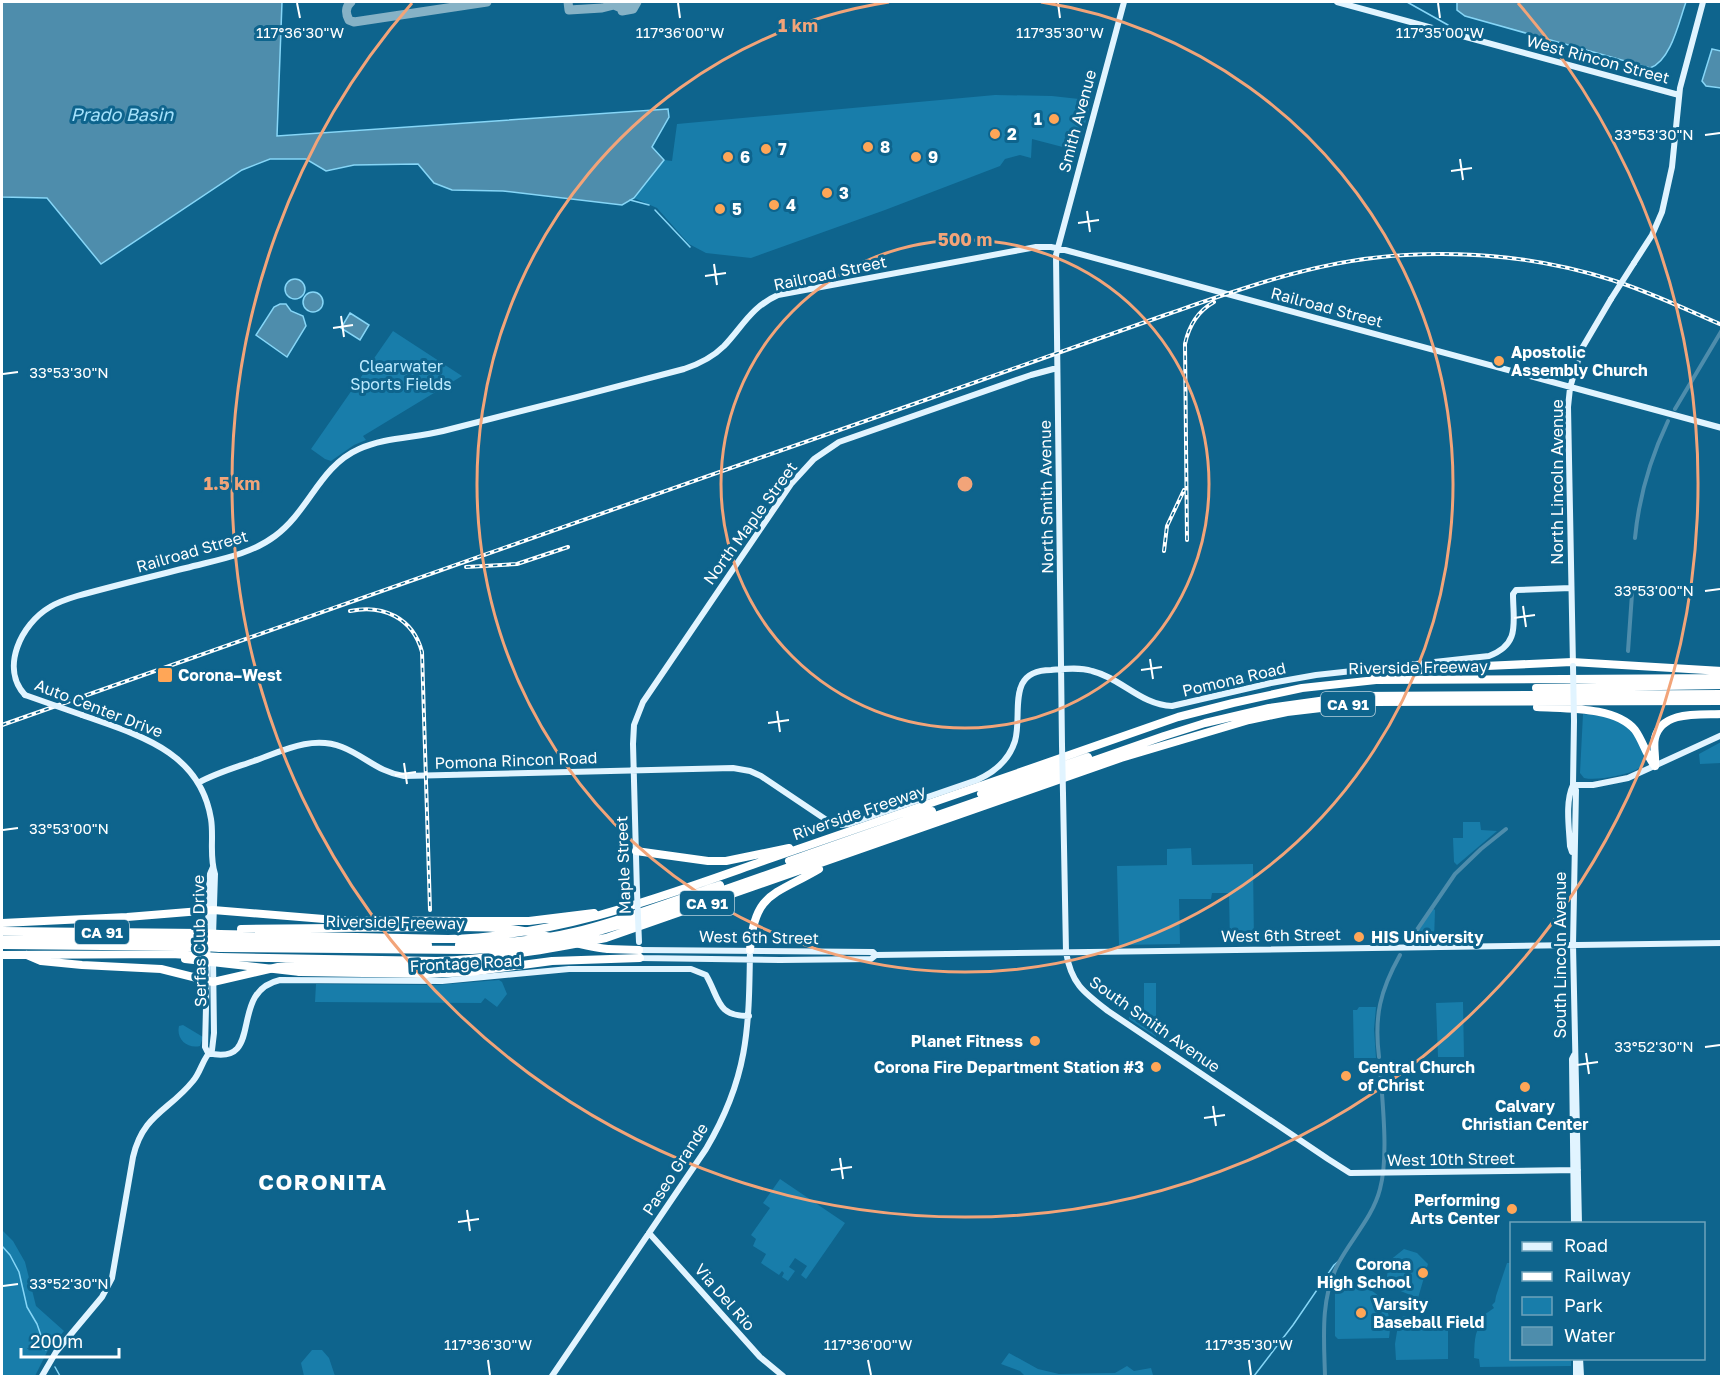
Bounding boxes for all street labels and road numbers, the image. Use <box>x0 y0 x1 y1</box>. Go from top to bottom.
street label: West Rincon Street <box>1524 30 1672 88</box>
street label: Smith Avenue <box>1054 67 1100 175</box>
street label: Railroad Street <box>772 251 888 295</box>
street label: Railroad Street <box>1269 282 1385 332</box>
street label: North Lincoln Avenue <box>1547 399 1567 565</box>
street label: North Smith Avenue <box>1035 420 1057 574</box>
street label: North Maple Street <box>699 458 801 588</box>
street label: Railroad Street <box>134 526 250 576</box>
street label: Riverside Freeway <box>1348 656 1488 678</box>
street label: Pomona Road <box>1180 657 1288 701</box>
street label: Auto Center Drive <box>32 674 166 742</box>
road number: CA 91 <box>1321 692 1375 716</box>
street label: Pomona Rincon Road <box>434 747 598 773</box>
street label: Riverside Freeway <box>790 780 928 844</box>
street label: Maple Street <box>611 816 635 914</box>
street label: South Lincoln Avenue <box>1550 872 1570 1038</box>
street label: Serfas Club Drive <box>188 875 210 1007</box>
road number: CA 91 <box>680 891 734 915</box>
street label: Riverside Freeway <box>325 911 465 933</box>
road number: CA 91 <box>75 920 129 944</box>
street label: West 6th Street <box>1221 924 1341 946</box>
street label: West 6th Street <box>699 926 819 948</box>
street label: Frontage Road <box>409 950 523 976</box>
street label: South Smith Avenue <box>1086 971 1224 1077</box>
street label: Paseo Grande <box>638 1119 712 1219</box>
street label: West 10th Street <box>1387 1148 1515 1170</box>
street label: Via Del Rio <box>690 1259 760 1335</box>

